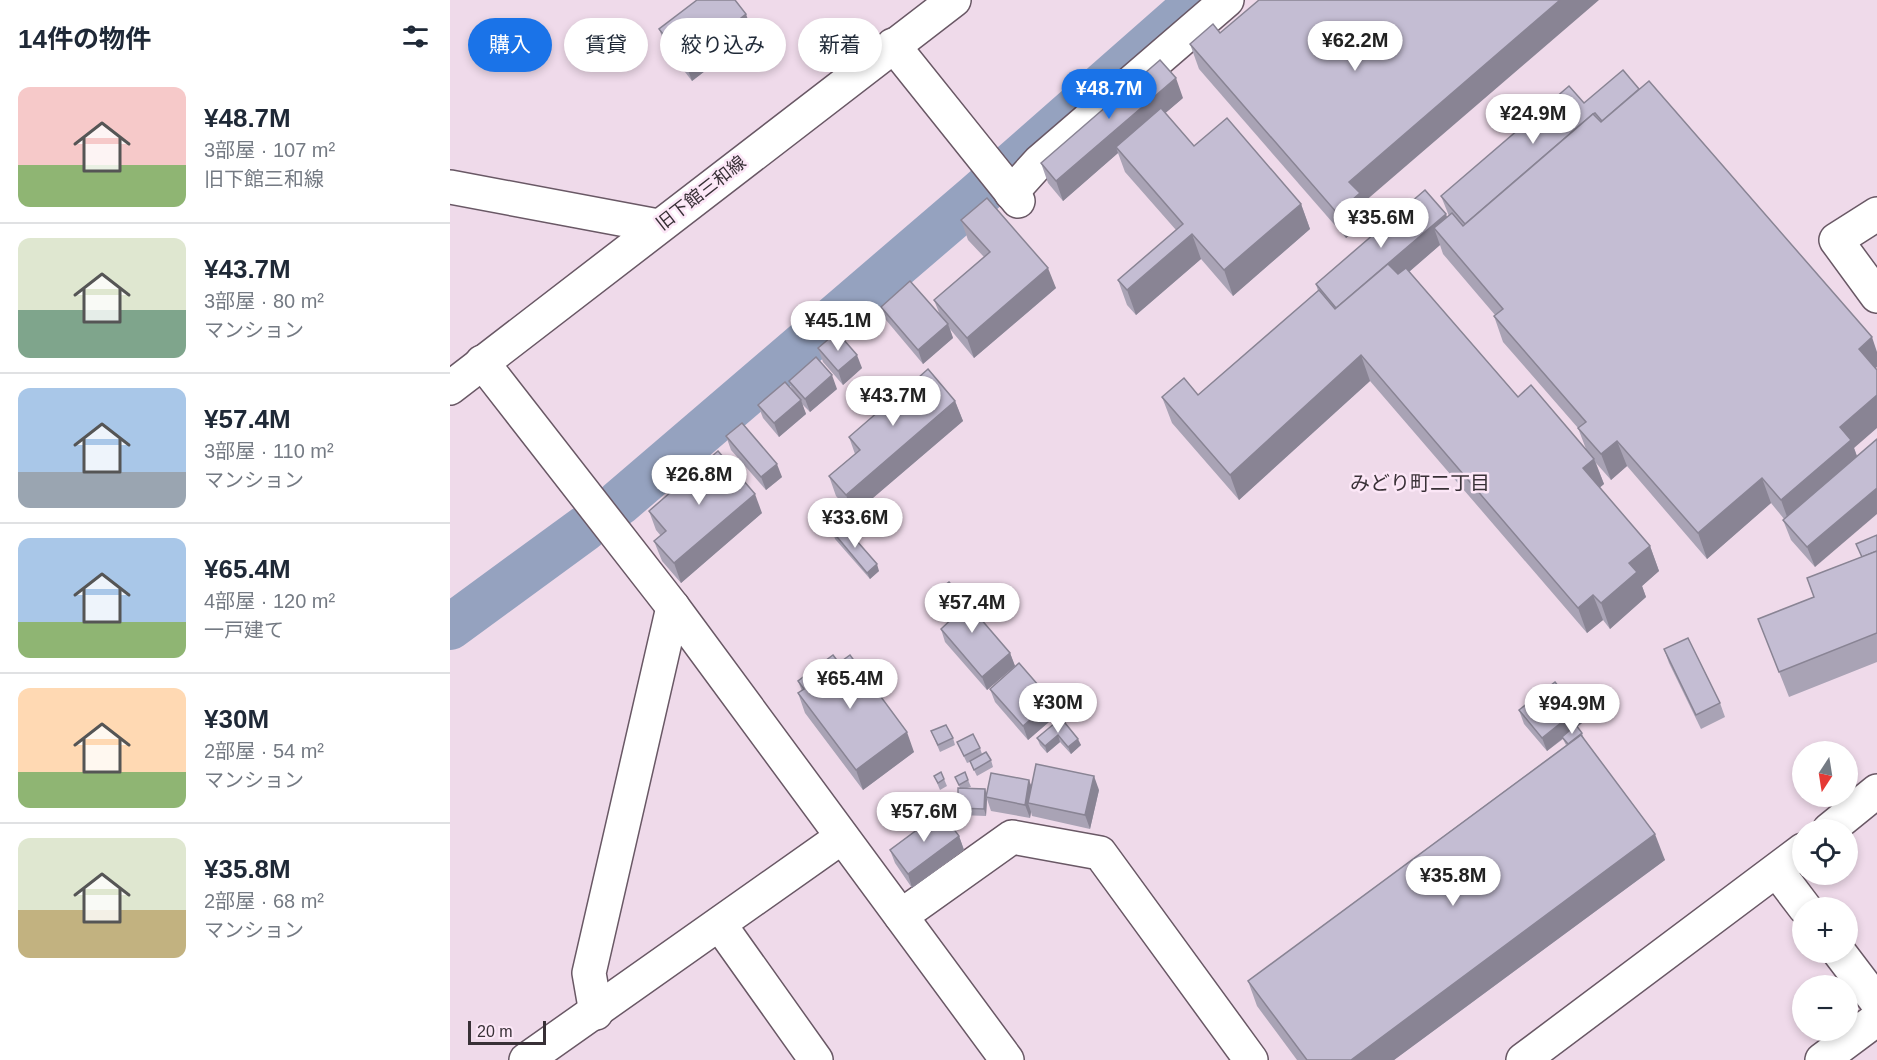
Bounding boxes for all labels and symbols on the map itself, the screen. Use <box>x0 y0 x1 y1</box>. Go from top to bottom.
pin: ¥62.2M <box>1306 21 1404 72</box>
pin: ¥48.7M <box>1060 69 1158 120</box>
pin: ¥24.9M <box>1484 94 1582 145</box>
street label: 旧下館三和線 <box>652 152 750 234</box>
pin: ¥35.6M <box>1332 198 1430 249</box>
pin: ¥45.1M <box>789 301 887 352</box>
pin: ¥43.7M <box>844 376 942 427</box>
pin: ¥26.8M <box>650 455 748 506</box>
district label: みどり町二丁目 <box>1350 472 1490 494</box>
pin: ¥33.6M <box>806 498 904 549</box>
pin: ¥57.4M <box>923 583 1021 634</box>
pin: ¥65.4M <box>801 659 899 710</box>
pin: ¥30M <box>1022 683 1094 734</box>
pin: ¥94.9M <box>1523 684 1621 735</box>
north arrow <box>1792 741 1858 807</box>
pin: ¥57.6M <box>875 792 973 843</box>
pin: ¥35.8M <box>1404 856 1502 907</box>
scale bar <box>468 1018 546 1046</box>

